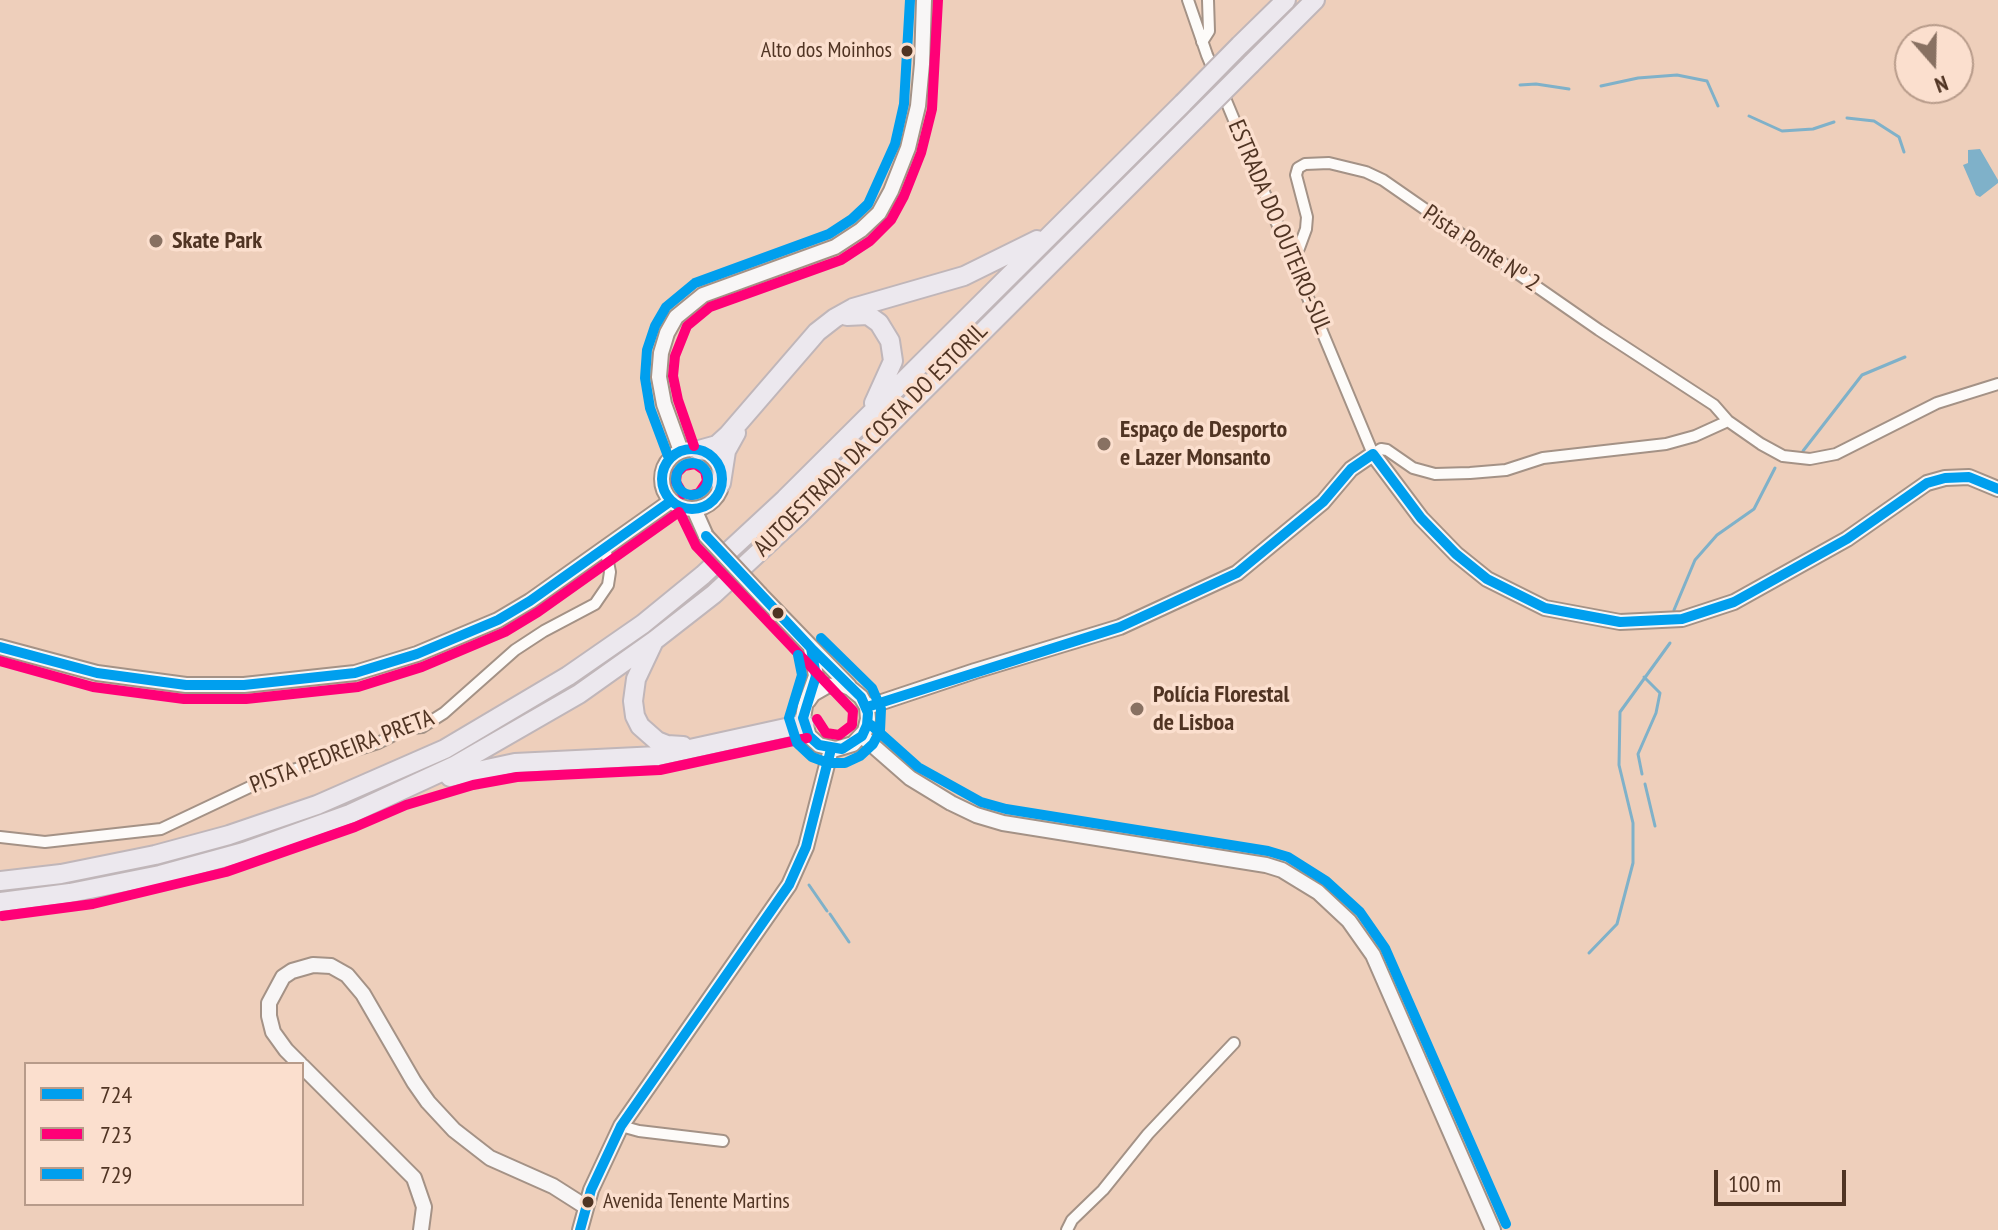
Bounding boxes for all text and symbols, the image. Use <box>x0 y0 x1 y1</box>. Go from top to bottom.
north arrow <box>1894 24 1974 104</box>
place label: Alto dos Moinhos <box>761 38 892 64</box>
marker: Alto dos Moinhos <box>899 43 915 59</box>
text: N <box>1931 69 1952 100</box>
street label: ESTRADA DO OUTEIRO-SUL <box>1221 116 1337 338</box>
street label: Pista Ponte Nº 2 <box>1417 199 1545 299</box>
place label: Skate Park <box>172 227 262 255</box>
marker: Skate Park <box>147 232 165 250</box>
street label: AUTOESTRADA DA COSTA DO ESTORIL <box>748 317 994 563</box>
place label: Espaço de Desporto e Lazer Monsanto <box>1120 416 1287 472</box>
marker: Espaço de Desporto e Lazer Monsanto <box>1095 435 1113 453</box>
unlabelled marker <box>770 605 786 621</box>
place label: Polícia Florestal de Lisboa <box>1153 681 1289 737</box>
marker: Polícia Florestal de Lisboa <box>1128 700 1146 718</box>
street label: PISTA PEDREIRA PRETA <box>246 704 438 800</box>
legend <box>24 1062 304 1206</box>
text: 724 <box>100 1079 132 1110</box>
text: 723 <box>100 1119 132 1150</box>
scale bar <box>1718 1154 1850 1204</box>
text: 729 <box>100 1159 132 1190</box>
text: 100 m <box>1728 1168 1781 1199</box>
place label: Avenida Tenente Martins <box>603 1189 790 1215</box>
marker: Avenida Tenente Martins <box>580 1194 596 1210</box>

